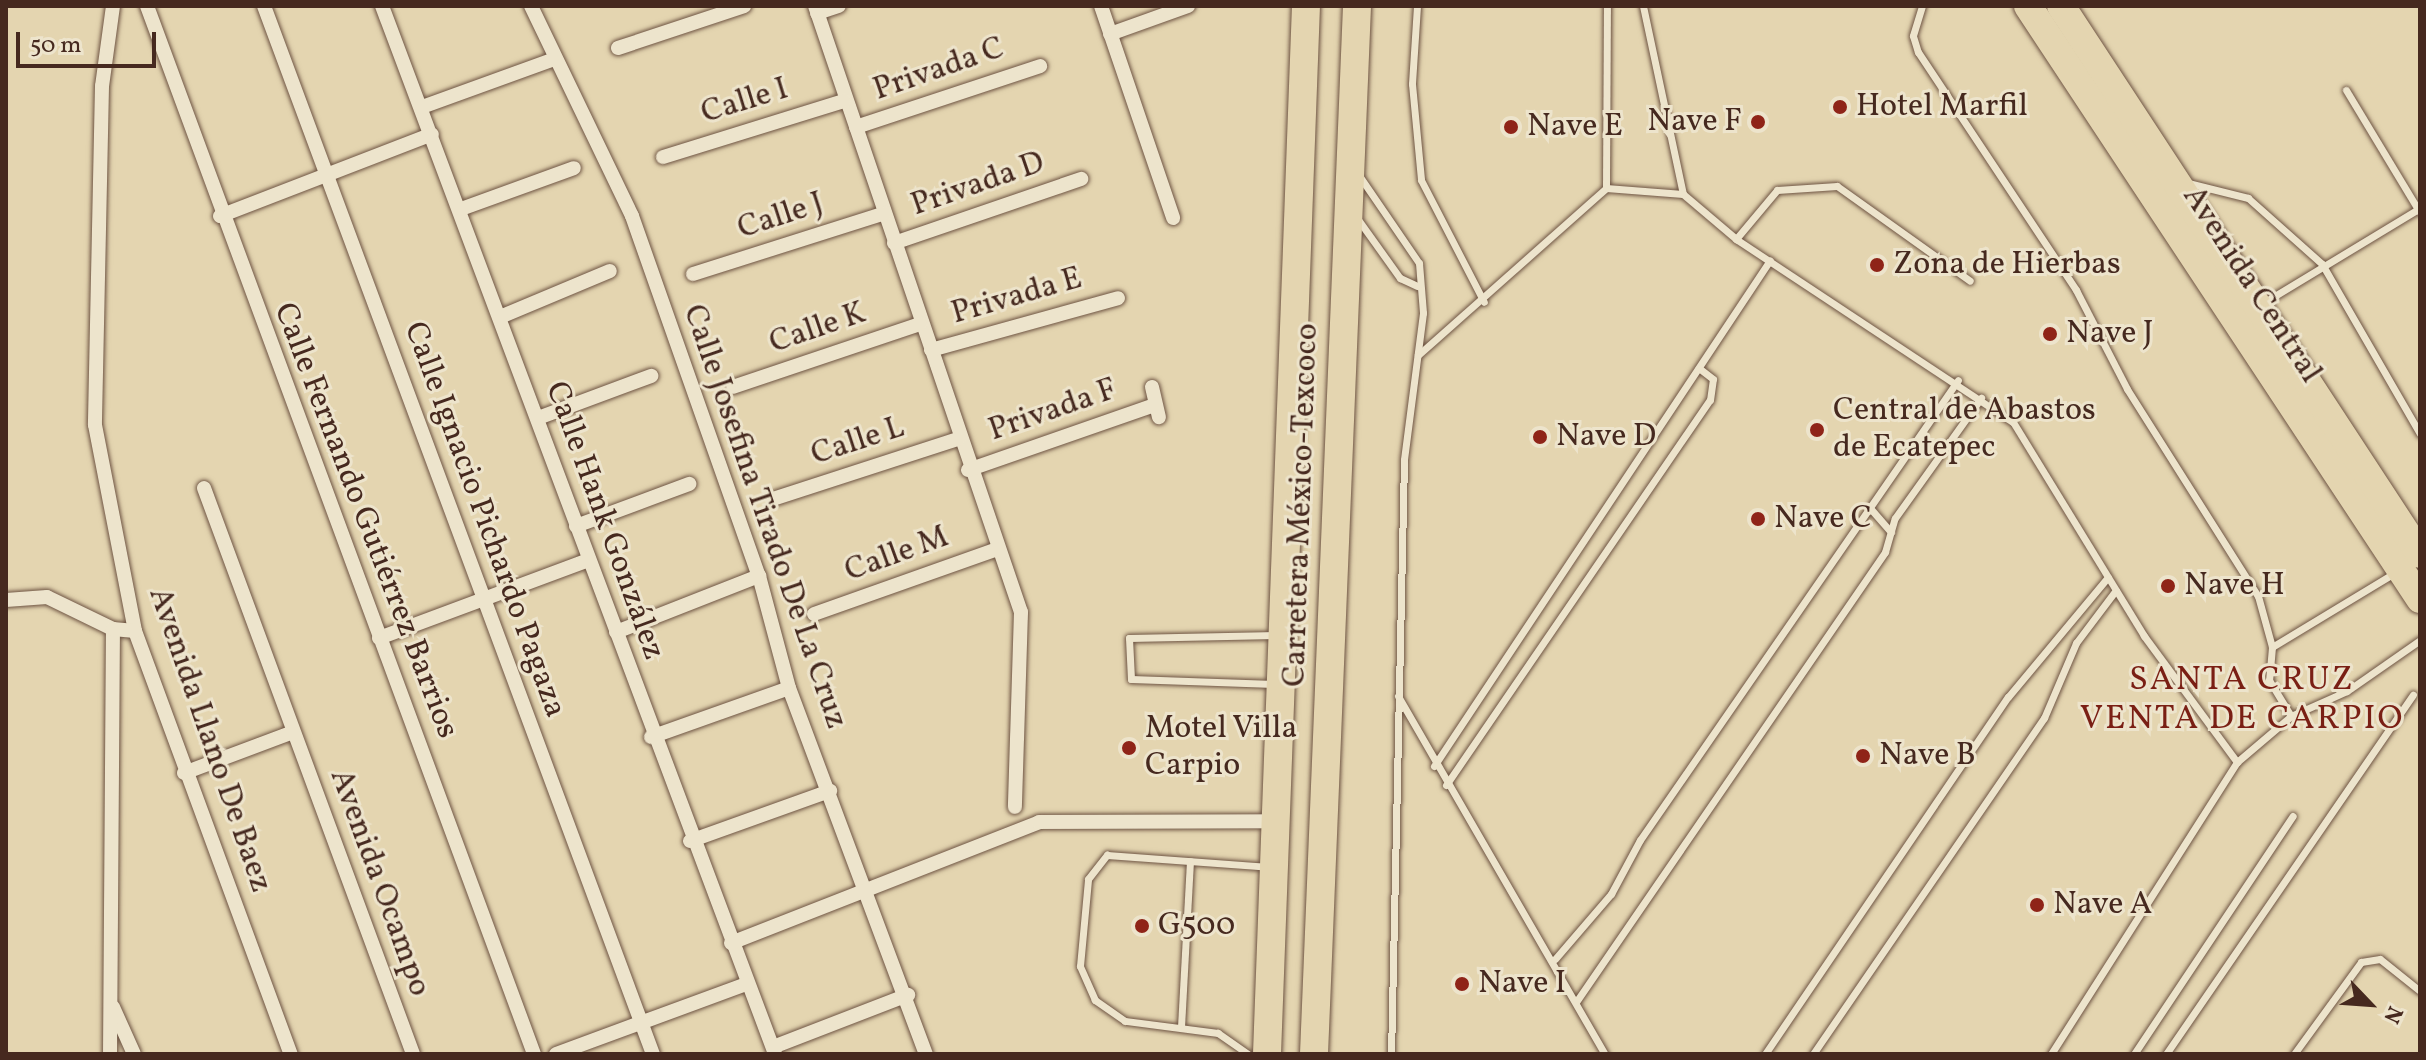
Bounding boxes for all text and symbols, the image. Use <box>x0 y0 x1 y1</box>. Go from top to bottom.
scale bar <box>20 16 160 66</box>
text: 50 m <box>30 29 82 63</box>
street label: Privada C <box>869 30 1009 110</box>
street label: Calle I <box>697 71 793 133</box>
place label: Hotel Marfil <box>1856 88 2028 126</box>
marker: Hotel Marfil <box>1831 98 1849 116</box>
place label: Nave F <box>1647 103 1742 141</box>
place label: Nave E <box>1527 108 1623 146</box>
marker: Nave F <box>1749 113 1767 131</box>
marker: Nave E <box>1502 118 1520 136</box>
street label: Privada D <box>906 144 1050 226</box>
street label: Avenida Central <box>2173 179 2329 391</box>
street label: Calle J <box>733 185 829 249</box>
place label: Zona de Hierbas <box>1893 246 2121 284</box>
marker: Zona de Hierbas <box>1868 256 1886 274</box>
street label: Privada E <box>947 260 1087 334</box>
street label: Calle K <box>765 295 871 363</box>
street label: Calle Fernando Gutiérrez Barrios <box>264 298 466 744</box>
street label: Calle Josefina Tirado De La Cruz <box>673 300 855 734</box>
place label: Nave J <box>2066 315 2153 353</box>
street label: Calle Ignacio Pichardo Pagaza <box>394 317 574 723</box>
street label: Carretera México-Texcoco <box>1276 323 1328 687</box>
marker: Nave J <box>2041 325 2059 343</box>
street label: Privada F <box>984 371 1122 451</box>
street label: Calle Hank González <box>536 377 672 665</box>
place label: Central de Abastos de Ecatepec <box>1833 393 2096 468</box>
street label: Calle L <box>807 409 909 475</box>
place label: Nave D <box>1556 418 1656 456</box>
marker: Central de Abastos de Ecatepec <box>1808 421 1826 439</box>
marker: Nave D <box>1531 428 1549 446</box>
place label: Nave C <box>1774 500 1872 538</box>
marker: Nave C <box>1749 510 1767 528</box>
street label: Calle M <box>840 519 954 591</box>
place label: Nave H <box>2184 567 2285 605</box>
marker: Nave H <box>2159 577 2177 595</box>
street label: Avenida Llano De Baez <box>139 583 279 897</box>
district label: SANTA CRUZ VENTA DE CARPIO <box>2080 660 2404 740</box>
place label: Motel Villa Carpio <box>1145 711 1298 786</box>
place label: Nave B <box>1879 737 1976 775</box>
marker: Motel Villa Carpio <box>1120 739 1138 757</box>
marker: Nave B <box>1854 747 1872 765</box>
street label: Avenida Ocampo <box>320 764 438 1002</box>
place label: Nave A <box>2053 886 2152 924</box>
marker: Nave A <box>2028 896 2046 914</box>
place label: G500 <box>1158 907 1235 945</box>
marker: G500 <box>1133 917 1151 935</box>
north arrow <box>2330 964 2410 1044</box>
place label: Nave I <box>1478 965 1566 1003</box>
marker: Nave I <box>1453 975 1471 993</box>
text: N <box>2375 1001 2410 1028</box>

